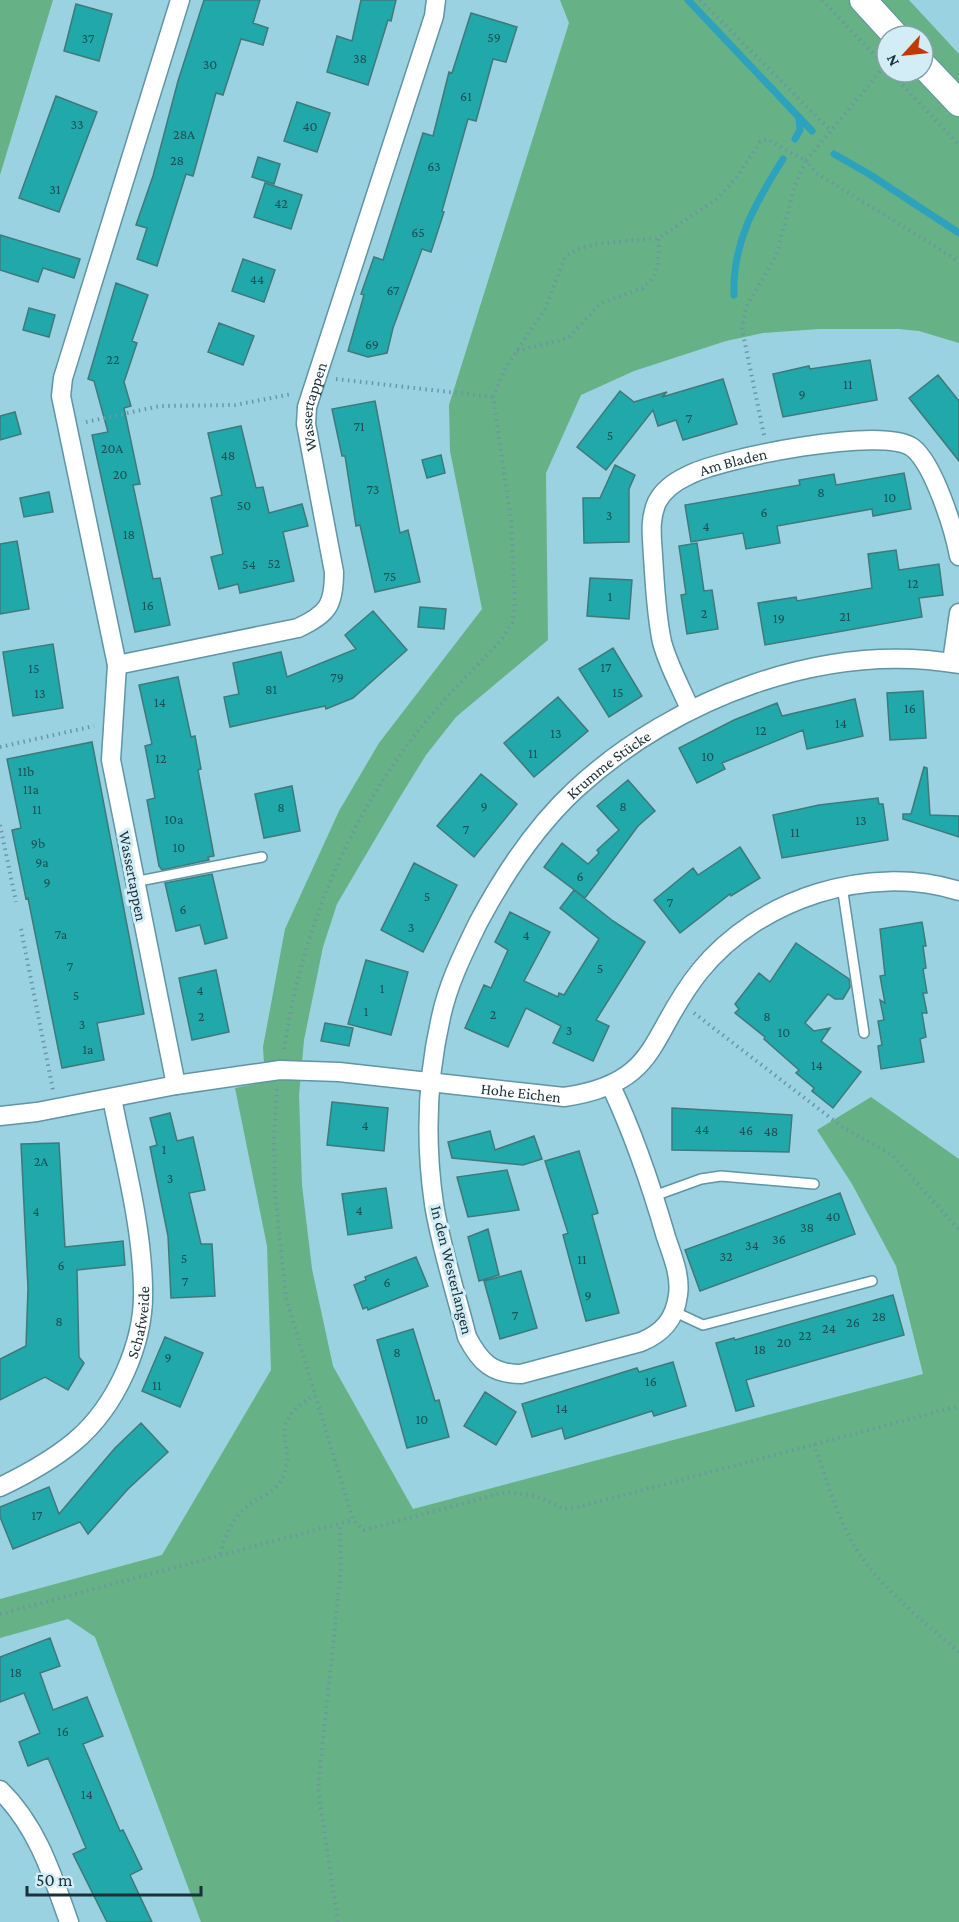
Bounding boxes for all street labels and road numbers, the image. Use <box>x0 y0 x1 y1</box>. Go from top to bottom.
street label: Wassertappen <box>298 359 330 453</box>
street label: Am Bladen <box>697 445 769 479</box>
street label: Krumme Stücke <box>563 727 653 802</box>
street label: Wassertappen <box>115 829 150 923</box>
street label: Hohe Eichen <box>480 1079 562 1105</box>
street label: In den Westerlangen <box>427 1204 476 1337</box>
street label: Schafweide <box>123 1286 152 1361</box>

